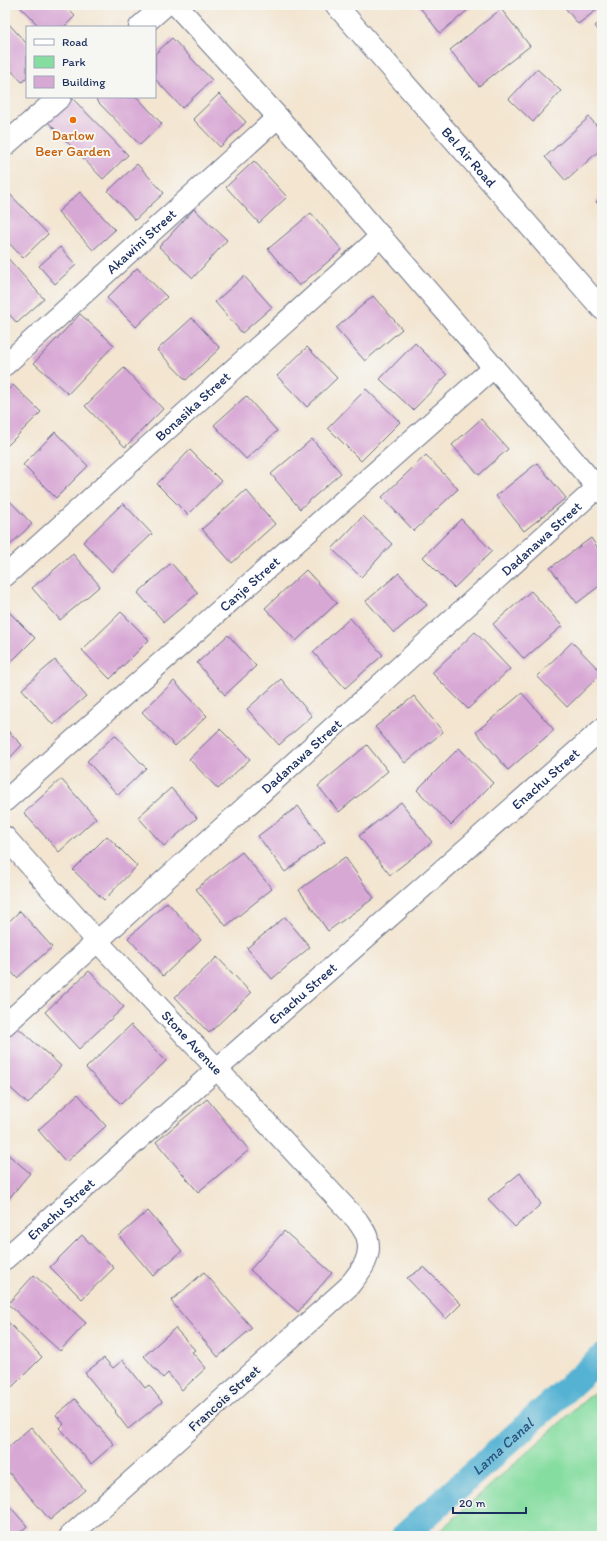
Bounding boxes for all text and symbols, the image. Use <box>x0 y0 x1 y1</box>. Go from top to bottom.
legend <box>26 26 156 98</box>
text: Road <box>62 35 88 49</box>
text: Park <box>62 55 86 69</box>
text: Building <box>62 75 106 89</box>
marker: Darlow Beer Garden <box>68 115 78 125</box>
street label: Bel Air Road <box>438 124 500 191</box>
place label: Darlow Beer Garden <box>35 127 111 160</box>
street label: Akawini Street <box>103 206 180 278</box>
street label: Bonasika Street <box>152 368 234 445</box>
street label: Dadanawa Street <box>498 498 585 580</box>
street label: Canje Street <box>216 553 284 616</box>
street label: Dadanawa Street <box>258 716 345 798</box>
street label: Enachu Street <box>509 745 583 814</box>
street label: Enachu Street <box>266 959 340 1028</box>
street label: Stone Avenue <box>158 1007 226 1079</box>
street label: Enachu Street <box>24 1175 98 1244</box>
street label: Francois Street <box>185 1362 264 1435</box>
water label: Lama Canal <box>468 1413 538 1479</box>
scale bar <box>453 1489 526 1515</box>
text: 20 m <box>459 1496 486 1510</box>

